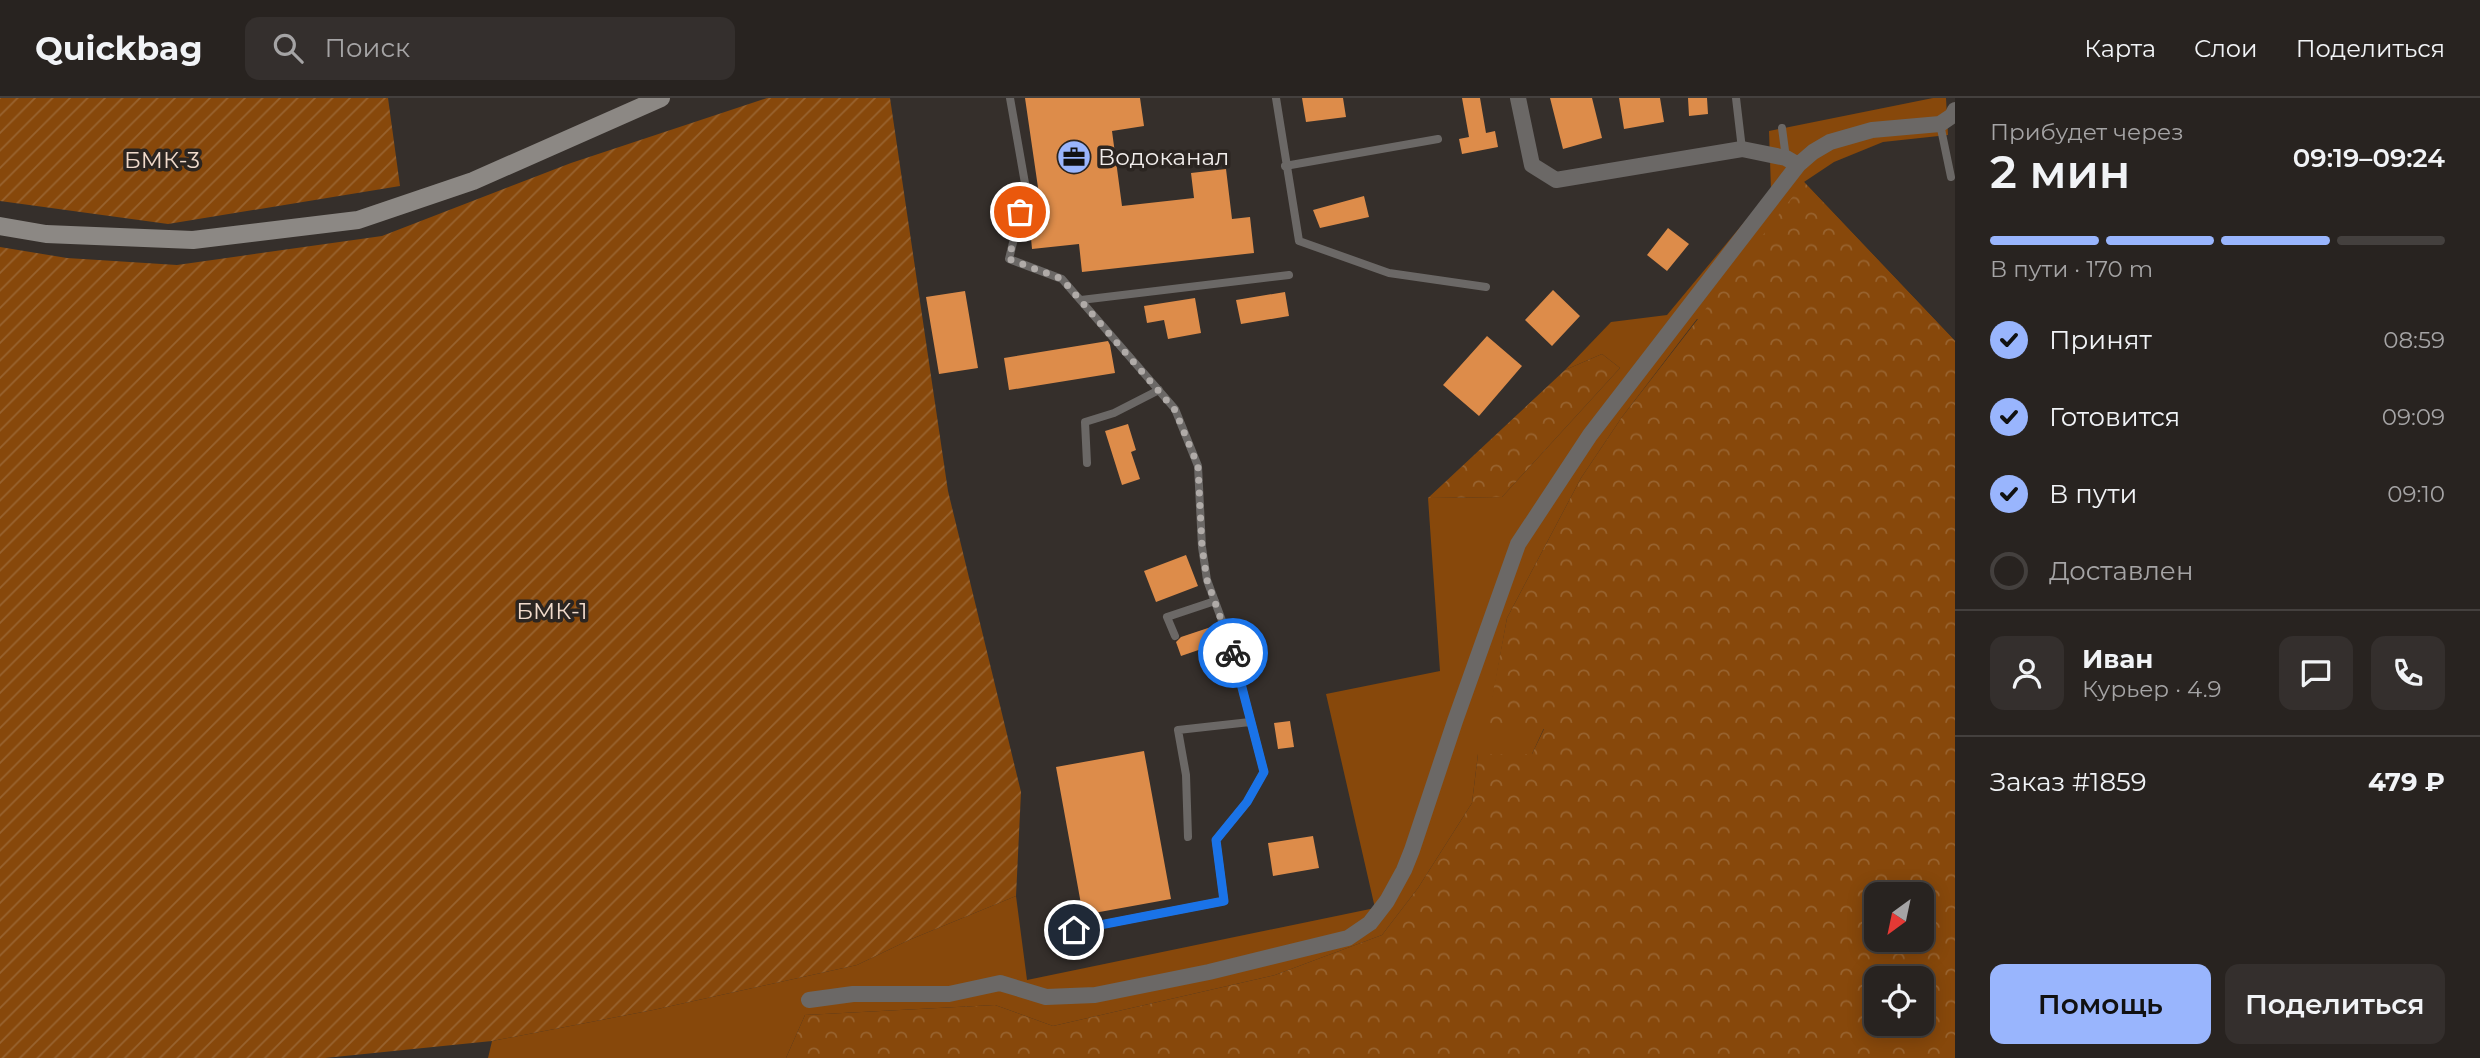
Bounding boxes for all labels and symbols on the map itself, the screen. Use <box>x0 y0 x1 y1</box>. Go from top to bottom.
office icon: Водоканал <box>1055 138 1093 176</box>
place label: Водоканал <box>1098 143 1229 171</box>
park label: БМК-3 <box>124 146 200 174</box>
pin <box>990 182 1050 242</box>
park label: БМК-1 <box>516 597 588 625</box>
courier <box>1198 618 1268 688</box>
north arrow <box>1864 882 1934 952</box>
pin <box>1044 900 1104 960</box>

